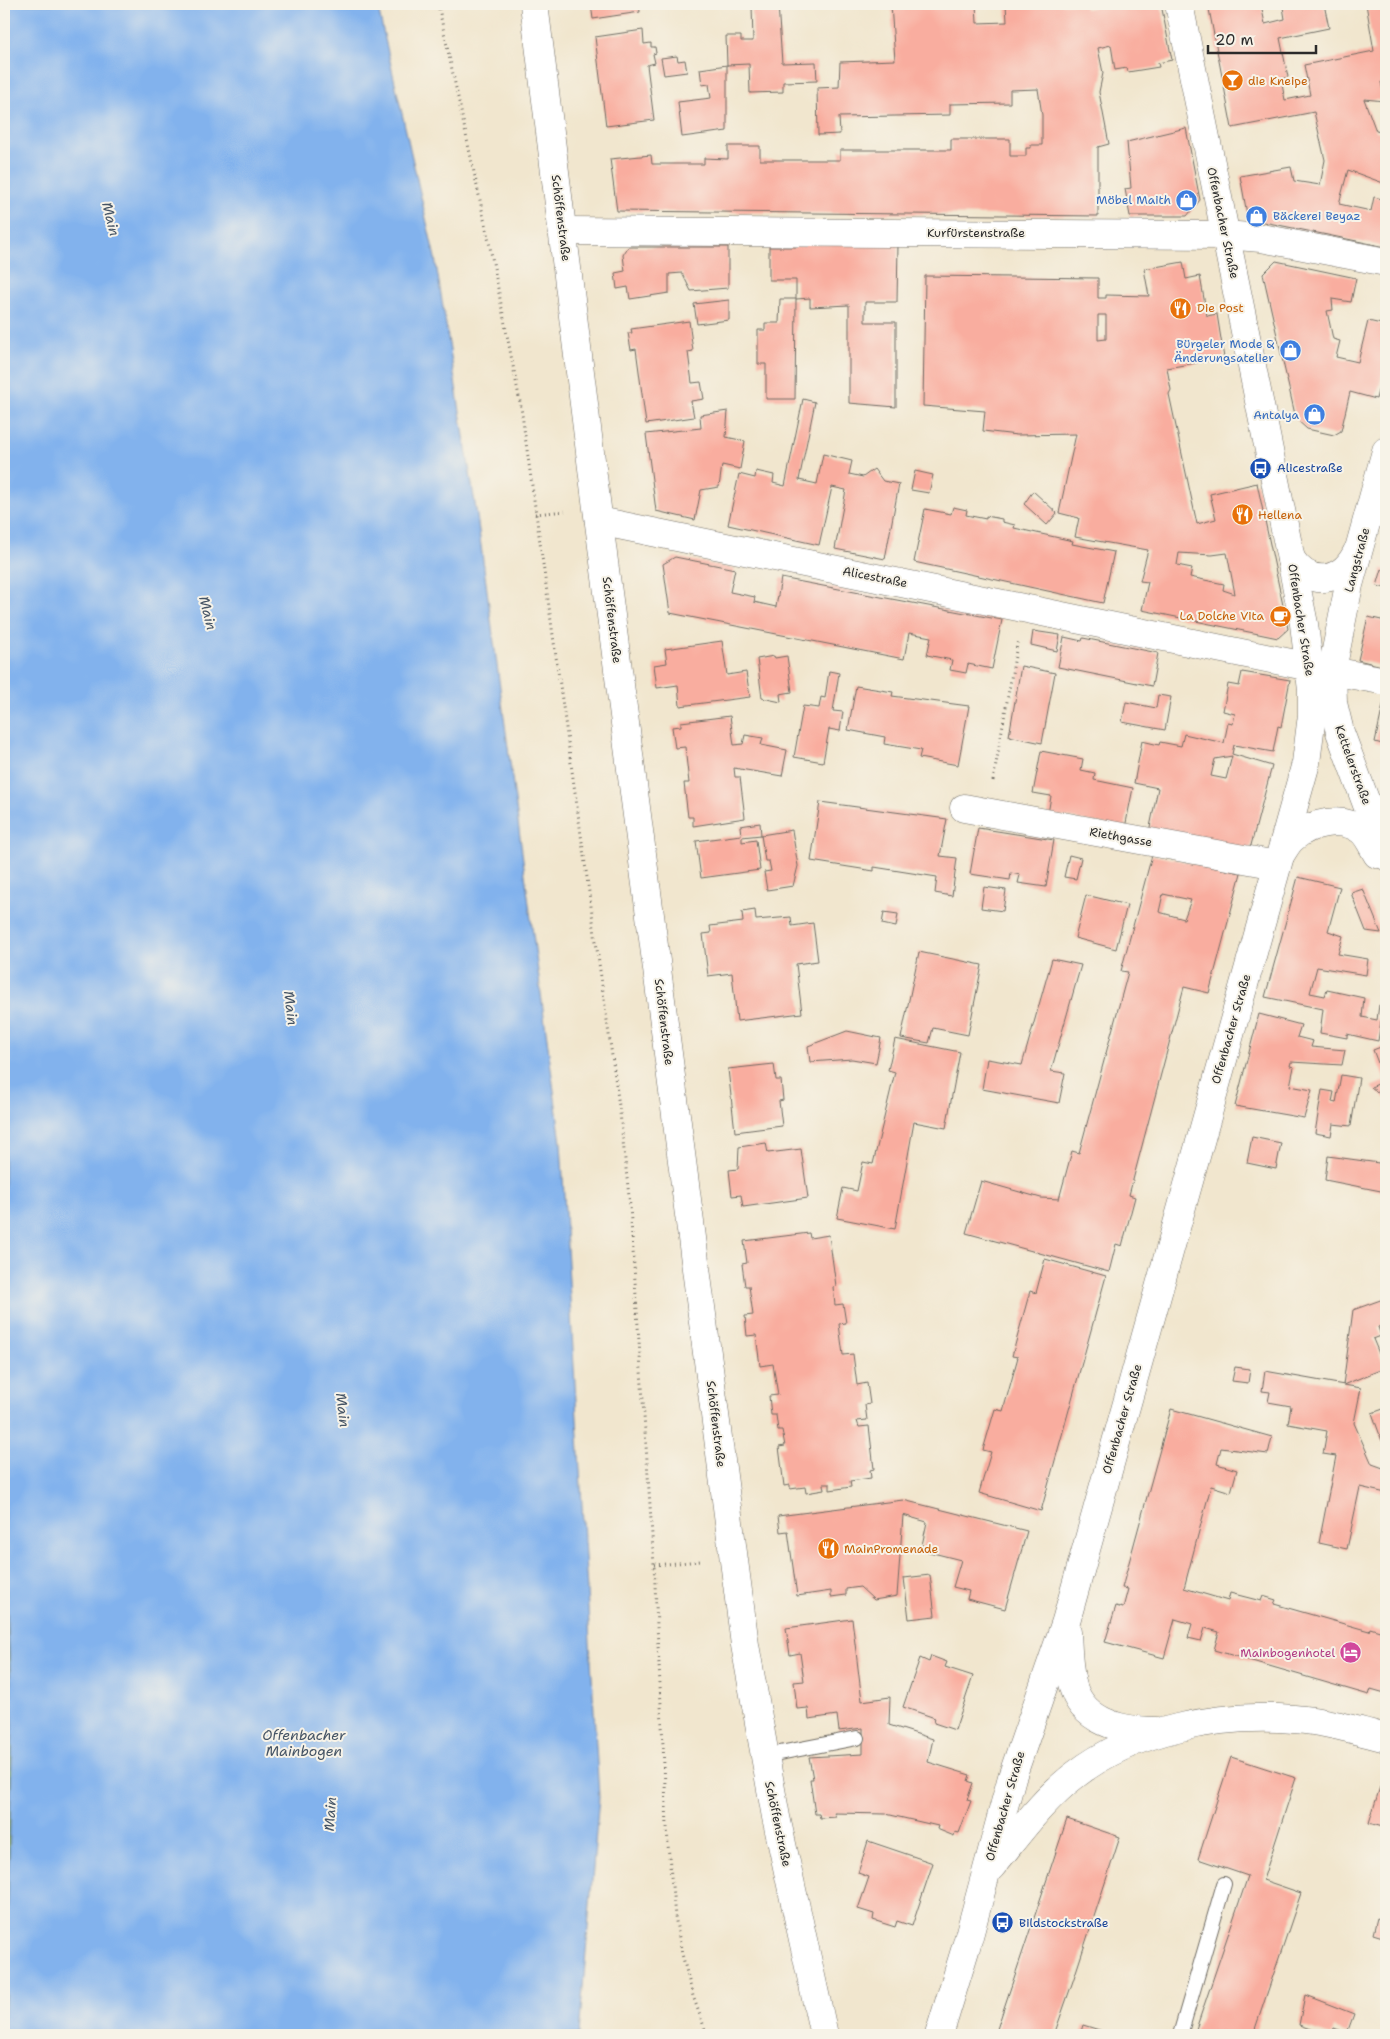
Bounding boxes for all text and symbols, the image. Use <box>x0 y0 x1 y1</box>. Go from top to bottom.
scale bar <box>1208 22 1315 54</box>
text: 20 m <box>1215 30 1254 50</box>
bar icon: die Kneipe <box>1220 69 1244 93</box>
place label: die Kneipe <box>1248 73 1308 89</box>
street label: Offenbacher Straße <box>1203 166 1243 280</box>
street label: Schöffenstraße <box>548 174 574 262</box>
shop icon: Möbel Maith <box>1175 188 1199 212</box>
place label: Möbel Maith <box>1096 192 1171 208</box>
water label: Main <box>98 200 124 238</box>
shop icon: Bäckerei Beyaz <box>1245 204 1269 228</box>
place label: Bäckerei Beyaz <box>1273 208 1361 224</box>
street label: Kurfürstenstraße <box>927 225 1025 241</box>
restaurant icon: Die Post <box>1169 296 1193 320</box>
place label: Die Post <box>1197 300 1244 316</box>
place label: Bürgeler Mode & Änderungsatelier <box>1174 336 1275 366</box>
shop icon: Bürgeler Mode & Änderungsatelier <box>1278 339 1302 363</box>
shop icon: Antalya <box>1303 403 1327 427</box>
place label: Antalya <box>1253 407 1300 423</box>
bus stop icon: Alicestraße <box>1249 456 1273 480</box>
place label: Alicestraße <box>1277 460 1343 476</box>
restaurant icon: Hellena <box>1230 503 1254 527</box>
place label: Hellena <box>1258 507 1302 523</box>
street label: Langstraße <box>1341 526 1373 594</box>
street label: Alicestraße <box>841 563 909 591</box>
street label: Offenbacher Straße <box>1284 563 1318 678</box>
street label: Schöffenstraße <box>599 576 625 664</box>
water label: Main <box>195 594 221 632</box>
cafe icon: La Dolche Vita <box>1268 604 1292 628</box>
place label: La Dolche Vita <box>1180 608 1265 624</box>
street label: Kettelerstraße <box>1331 723 1375 807</box>
street label: Riethgasse <box>1088 824 1154 850</box>
street label: Offenbacher Straße <box>1208 972 1254 1086</box>
street label: Schöffenstraße <box>651 978 677 1066</box>
water label: Main <box>280 990 302 1026</box>
street label: Offenbacher Straße <box>1099 1362 1145 1476</box>
street label: Schöffenstraße <box>703 1380 729 1468</box>
water label: Main <box>332 1392 354 1428</box>
restaurant icon: MainPromenade <box>816 1537 840 1561</box>
place label: MainPromenade <box>844 1541 939 1557</box>
hotel icon: Mainbogenhotel <box>1339 1641 1363 1665</box>
place label: Mainbogenhotel <box>1240 1645 1335 1661</box>
water label: Offenbacher Mainbogen <box>262 1726 346 1760</box>
street label: Offenbacher Straße <box>982 1749 1028 1863</box>
street label: Schöffenstraße <box>761 1780 795 1868</box>
water label: Main <box>320 1796 340 1832</box>
bus stop icon: Bildstockstraße <box>991 1911 1015 1935</box>
place label: Bildstockstraße <box>1019 1915 1109 1931</box>

